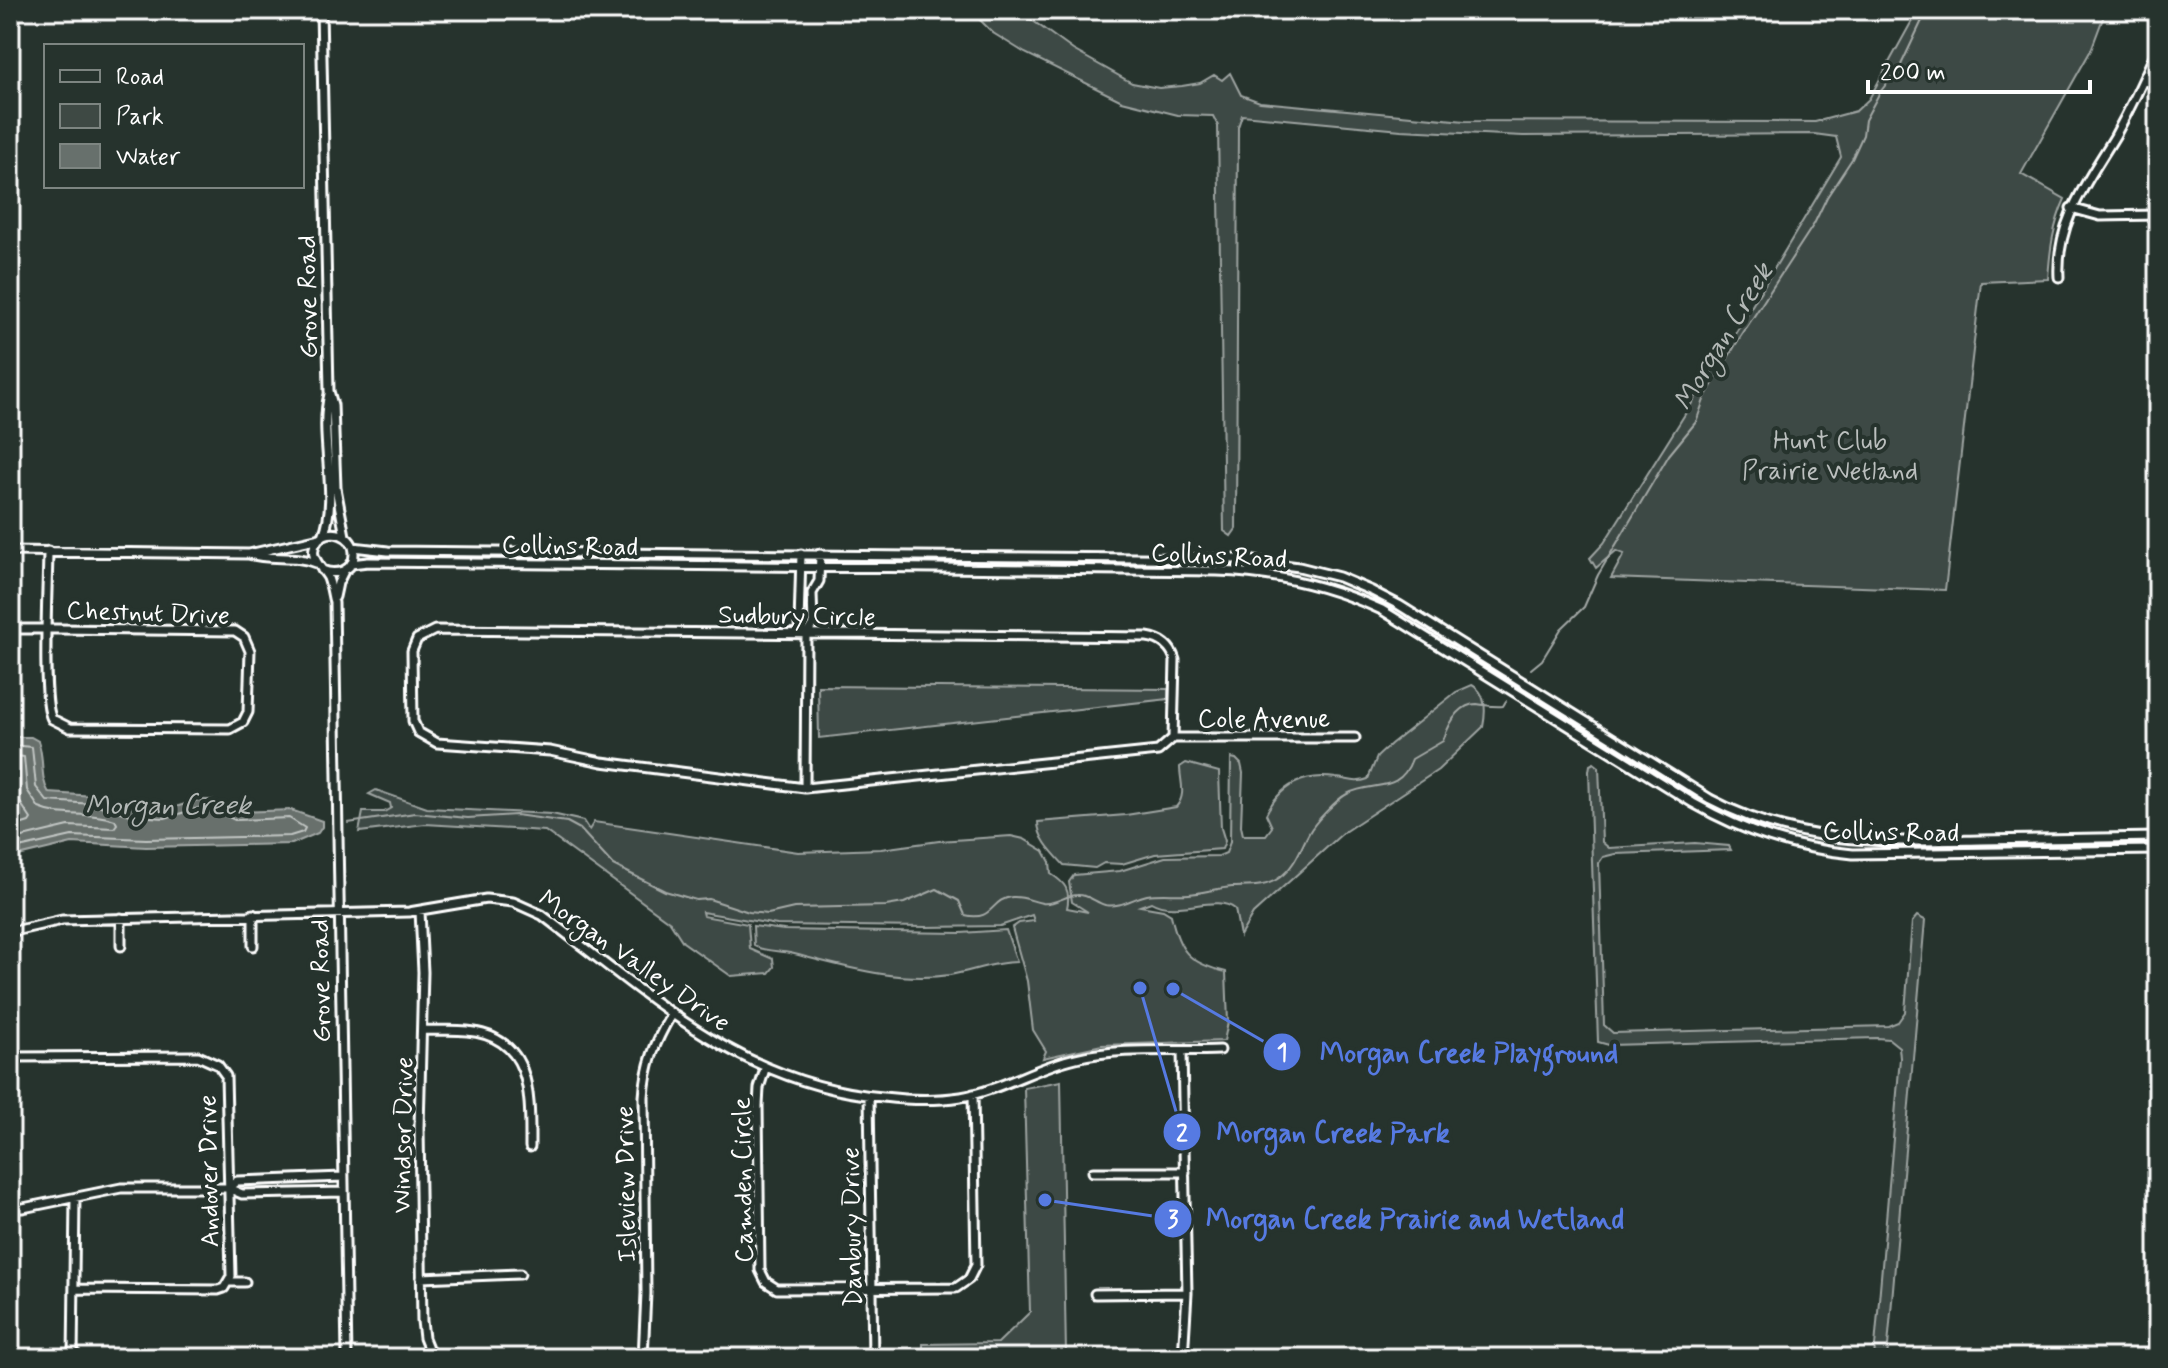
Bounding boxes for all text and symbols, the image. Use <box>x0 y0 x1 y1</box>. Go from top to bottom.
legend <box>44 44 304 188</box>
scale bar <box>1868 44 2090 94</box>
text: 200 m <box>1880 58 1946 89</box>
text: Road <box>116 62 164 93</box>
text: Park <box>116 102 164 133</box>
text: Water <box>116 142 181 173</box>
street label: Grove Road <box>291 235 327 359</box>
water label: Morgan Creek <box>1666 255 1785 419</box>
park label: Hunt Club Prairie Wetland <box>1742 425 1918 489</box>
street label: Collins Road <box>501 529 638 565</box>
street label: Collins Road <box>1150 536 1288 578</box>
street label: Chestnut Drive <box>66 594 230 634</box>
street label: Sudbury Circle <box>718 599 876 635</box>
street label: Cole Avenue <box>1198 703 1330 737</box>
water label: Morgan Creek <box>85 788 253 827</box>
street label: Collins Road <box>1822 815 1959 851</box>
street label: Morgan Valley Drive <box>530 883 737 1042</box>
street label: Grove Road <box>304 919 340 1043</box>
callout: Morgan Creek Playground <box>1262 1026 1636 1078</box>
text: Morgan Creek Playground <box>1320 1036 1618 1076</box>
text: 1 <box>1277 1038 1287 1069</box>
street label: Windsor Drive <box>386 1056 422 1214</box>
street label: Andover Drive <box>192 1094 228 1248</box>
street label: Camden Circle <box>726 1097 762 1263</box>
street label: Isleview Drive <box>609 1105 645 1263</box>
callout: Morgan Creek Park <box>1162 1106 1464 1158</box>
text: Morgan Creek Park <box>1216 1116 1450 1156</box>
text: 2 <box>1176 1119 1188 1150</box>
street label: Danbury Drive <box>835 1147 871 1307</box>
callout: Morgan Creek Prairie and Wetland <box>1153 1193 1636 1245</box>
text: Morgan Creek Prairie and Wetland <box>1206 1202 1624 1242</box>
text: 3 <box>1168 1205 1179 1236</box>

